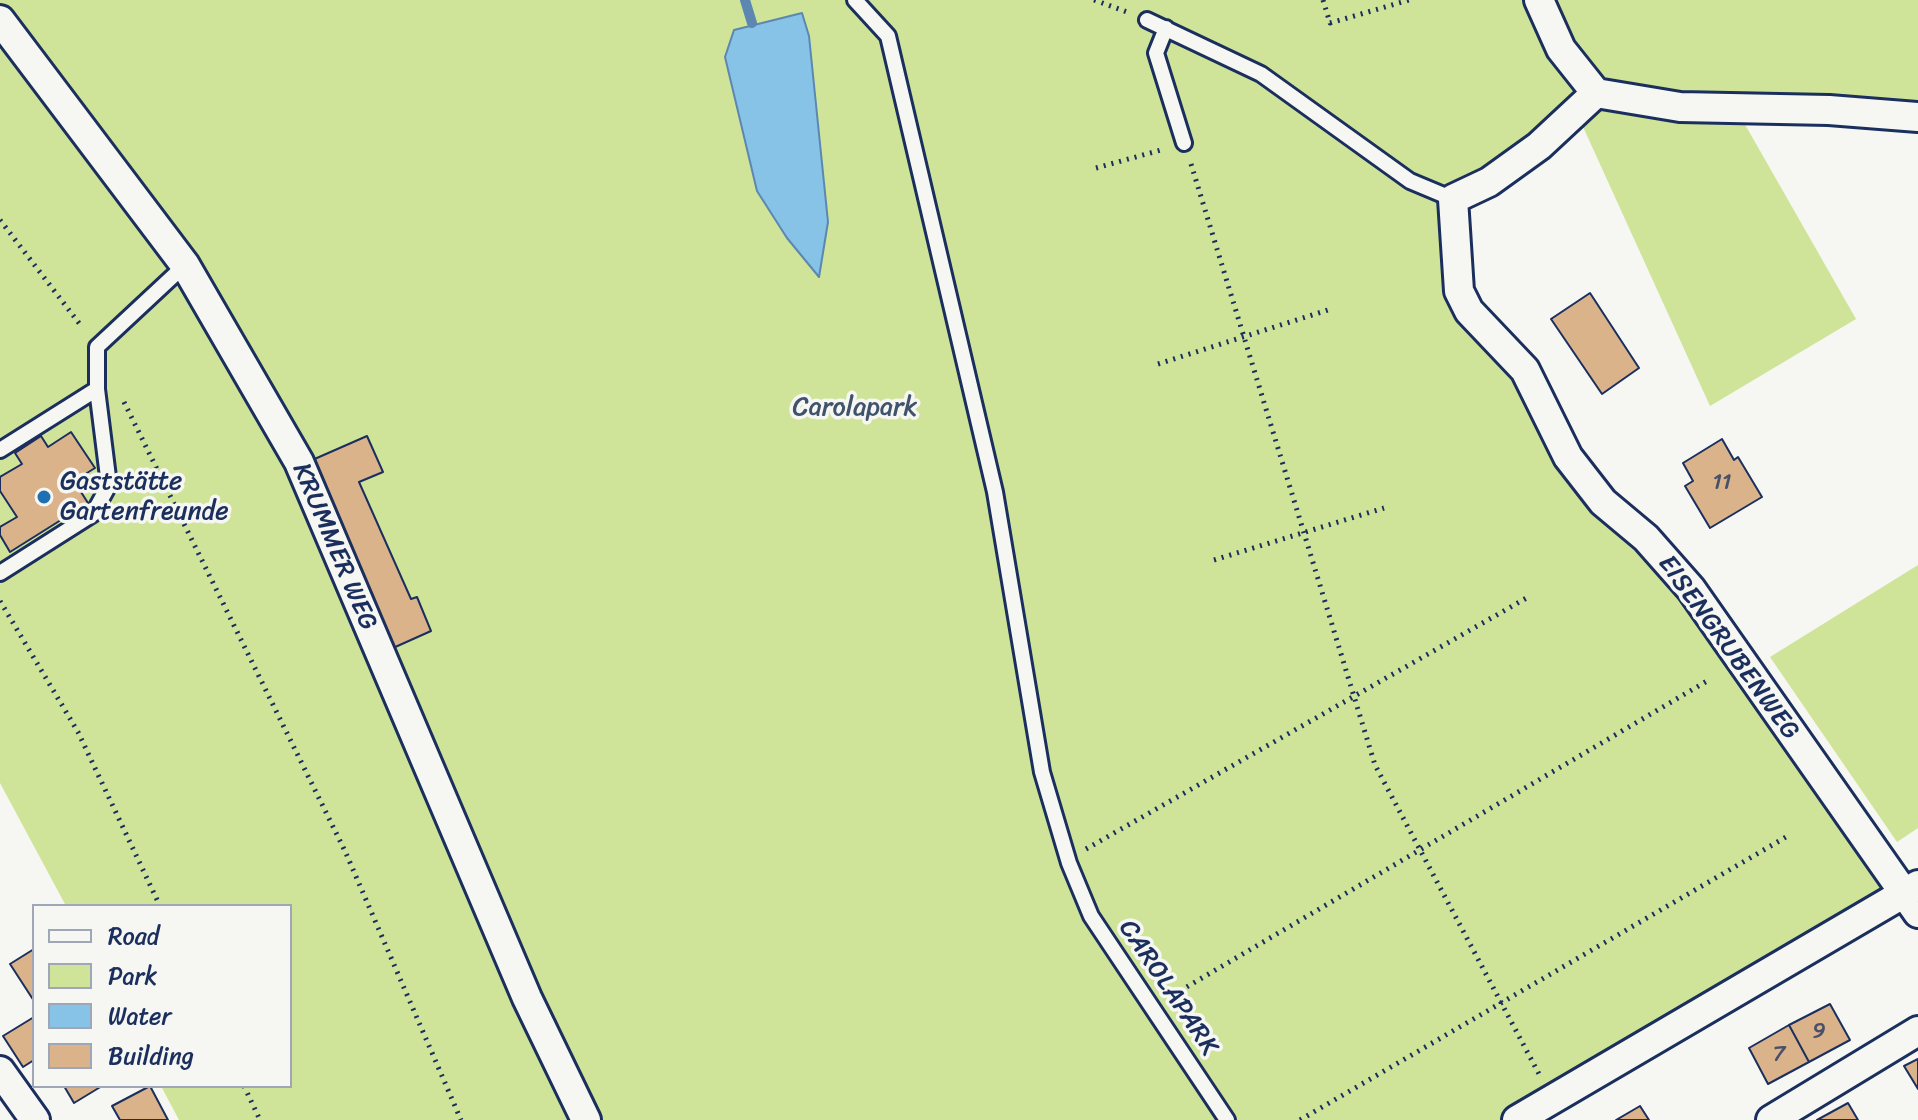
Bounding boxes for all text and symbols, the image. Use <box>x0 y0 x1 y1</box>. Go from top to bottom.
park label: Carolapark <box>793 392 917 424</box>
street label: KRUMMER WEG <box>285 459 383 635</box>
place label: Gaststätte Gartenfreunde <box>60 466 229 528</box>
house number: 11 <box>1713 470 1731 496</box>
marker: Gaststätte Gartenfreunde <box>35 488 53 506</box>
street label: EISENGRUBENWEG <box>1651 550 1805 746</box>
legend <box>32 904 292 1088</box>
street label: CAROLAPARK <box>1111 914 1225 1062</box>
text: Road <box>108 915 159 957</box>
text: Park <box>108 955 157 997</box>
text: Water <box>108 995 171 1037</box>
house number: 9 <box>1812 1019 1826 1045</box>
text: Building <box>108 1035 194 1077</box>
house number: 7 <box>1773 1042 1785 1068</box>

